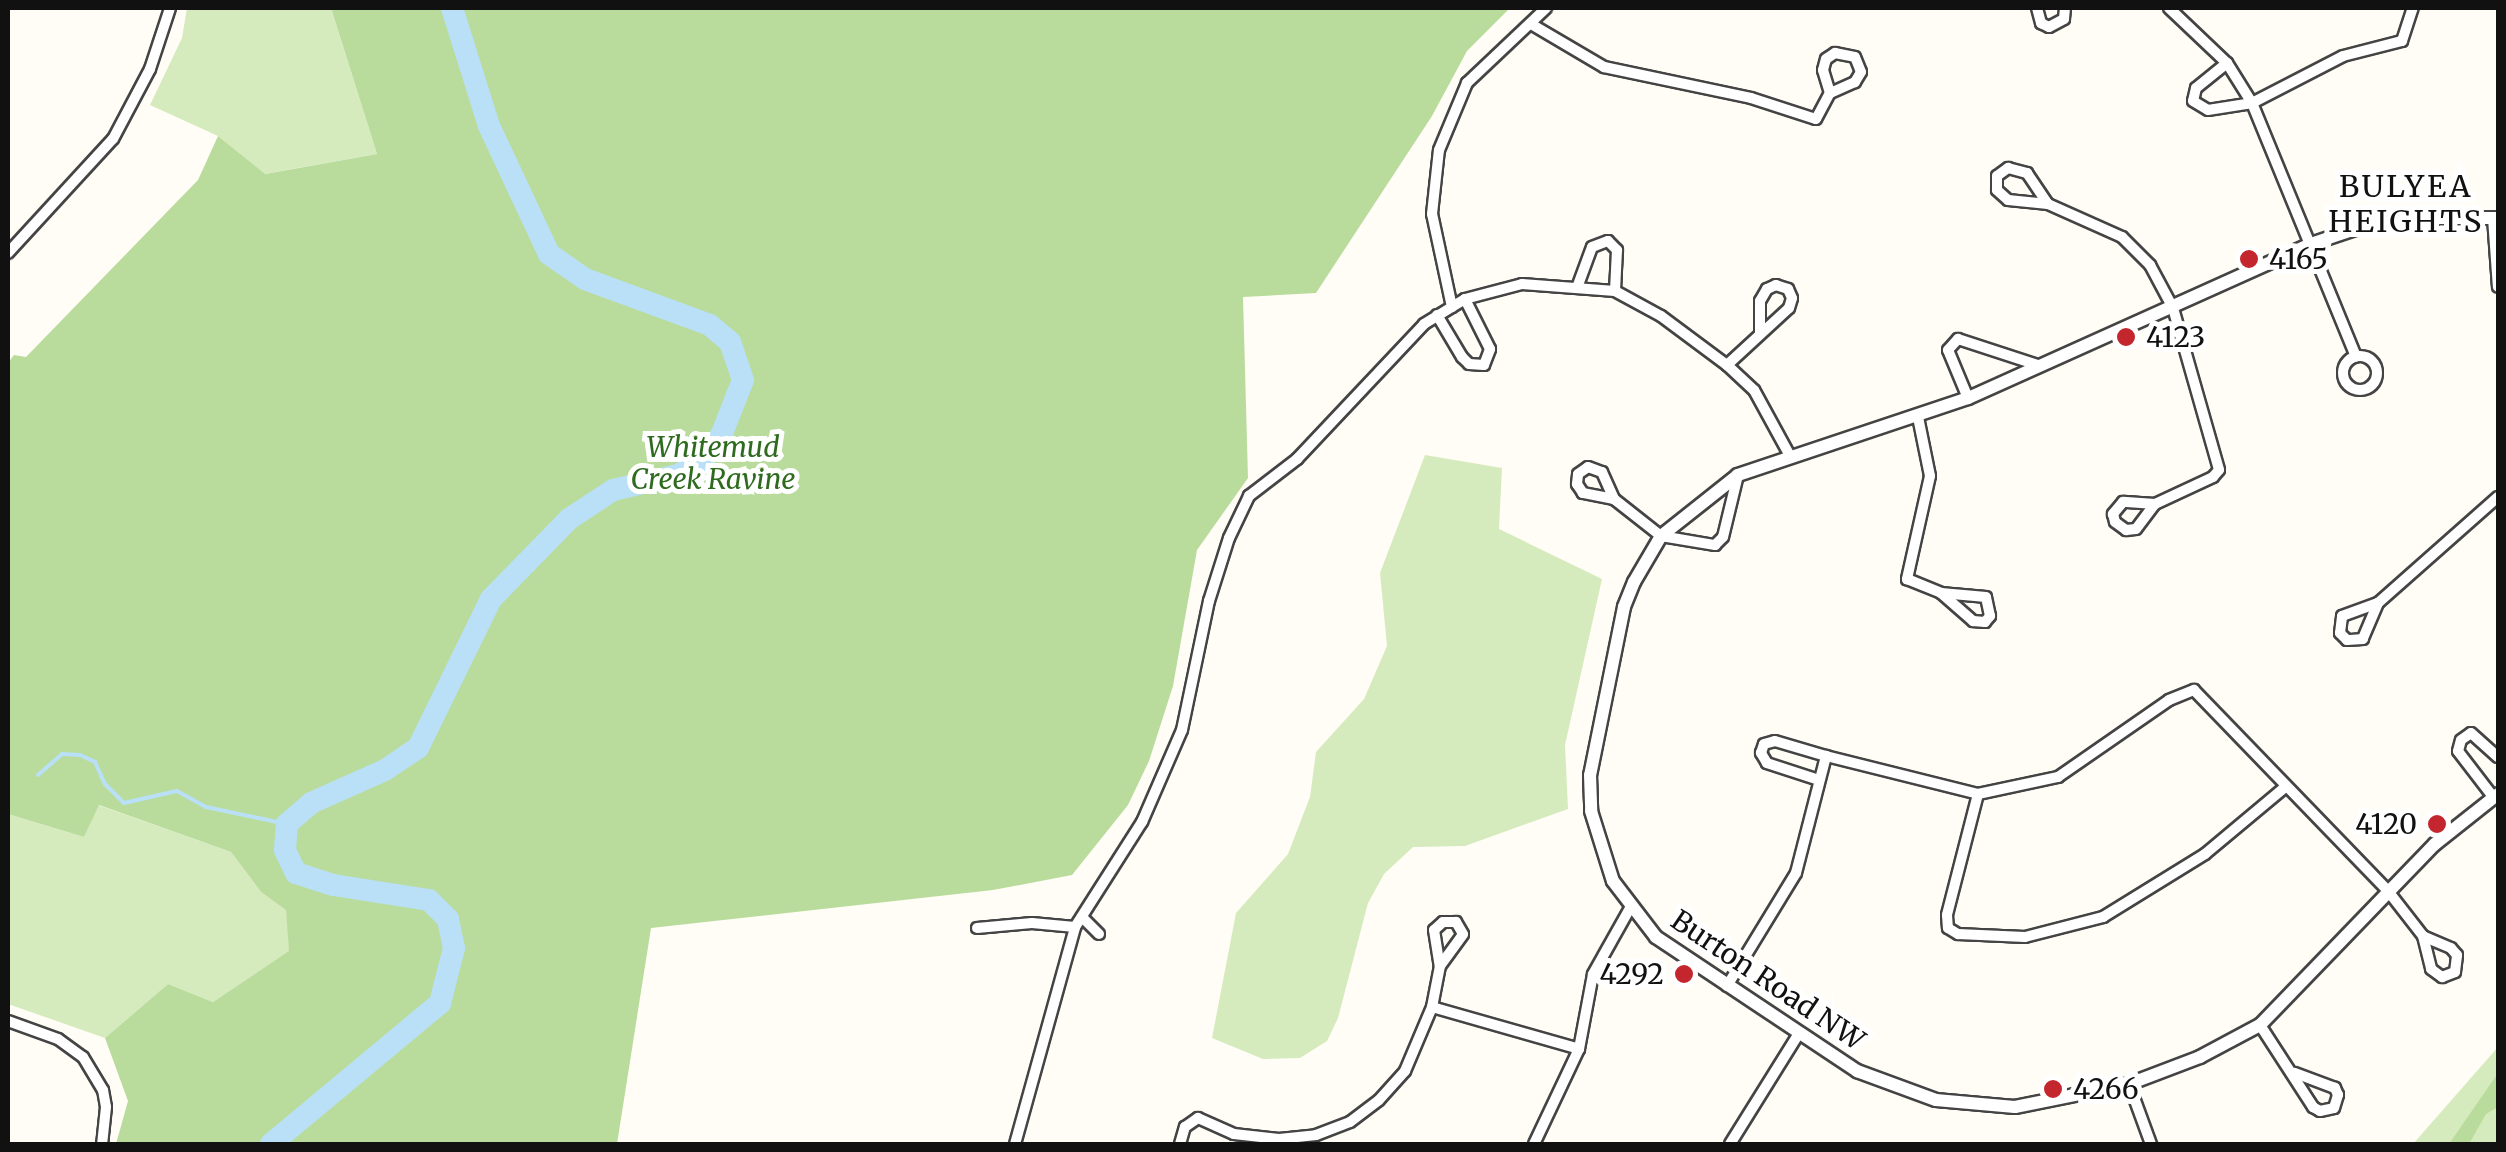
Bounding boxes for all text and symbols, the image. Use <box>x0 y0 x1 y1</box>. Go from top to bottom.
district label: BULYEA HEIGHTS <box>2328 168 2484 238</box>
place label: 4165 <box>2269 242 2328 276</box>
marker: 4165 <box>2238 248 2260 270</box>
place label: 4123 <box>2146 320 2205 354</box>
marker: 4123 <box>2115 326 2137 348</box>
park label: Whitemud Creek Ravine <box>630 430 796 496</box>
place label: 4120 <box>2355 807 2417 841</box>
marker: 4120 <box>2426 813 2448 835</box>
street label: Burton Road NW <box>1665 903 1871 1057</box>
place label: 4292 <box>1599 957 1664 991</box>
marker: 4292 <box>1673 963 1695 985</box>
place label: 4266 <box>2073 1072 2139 1106</box>
marker: 4266 <box>2042 1078 2064 1100</box>

